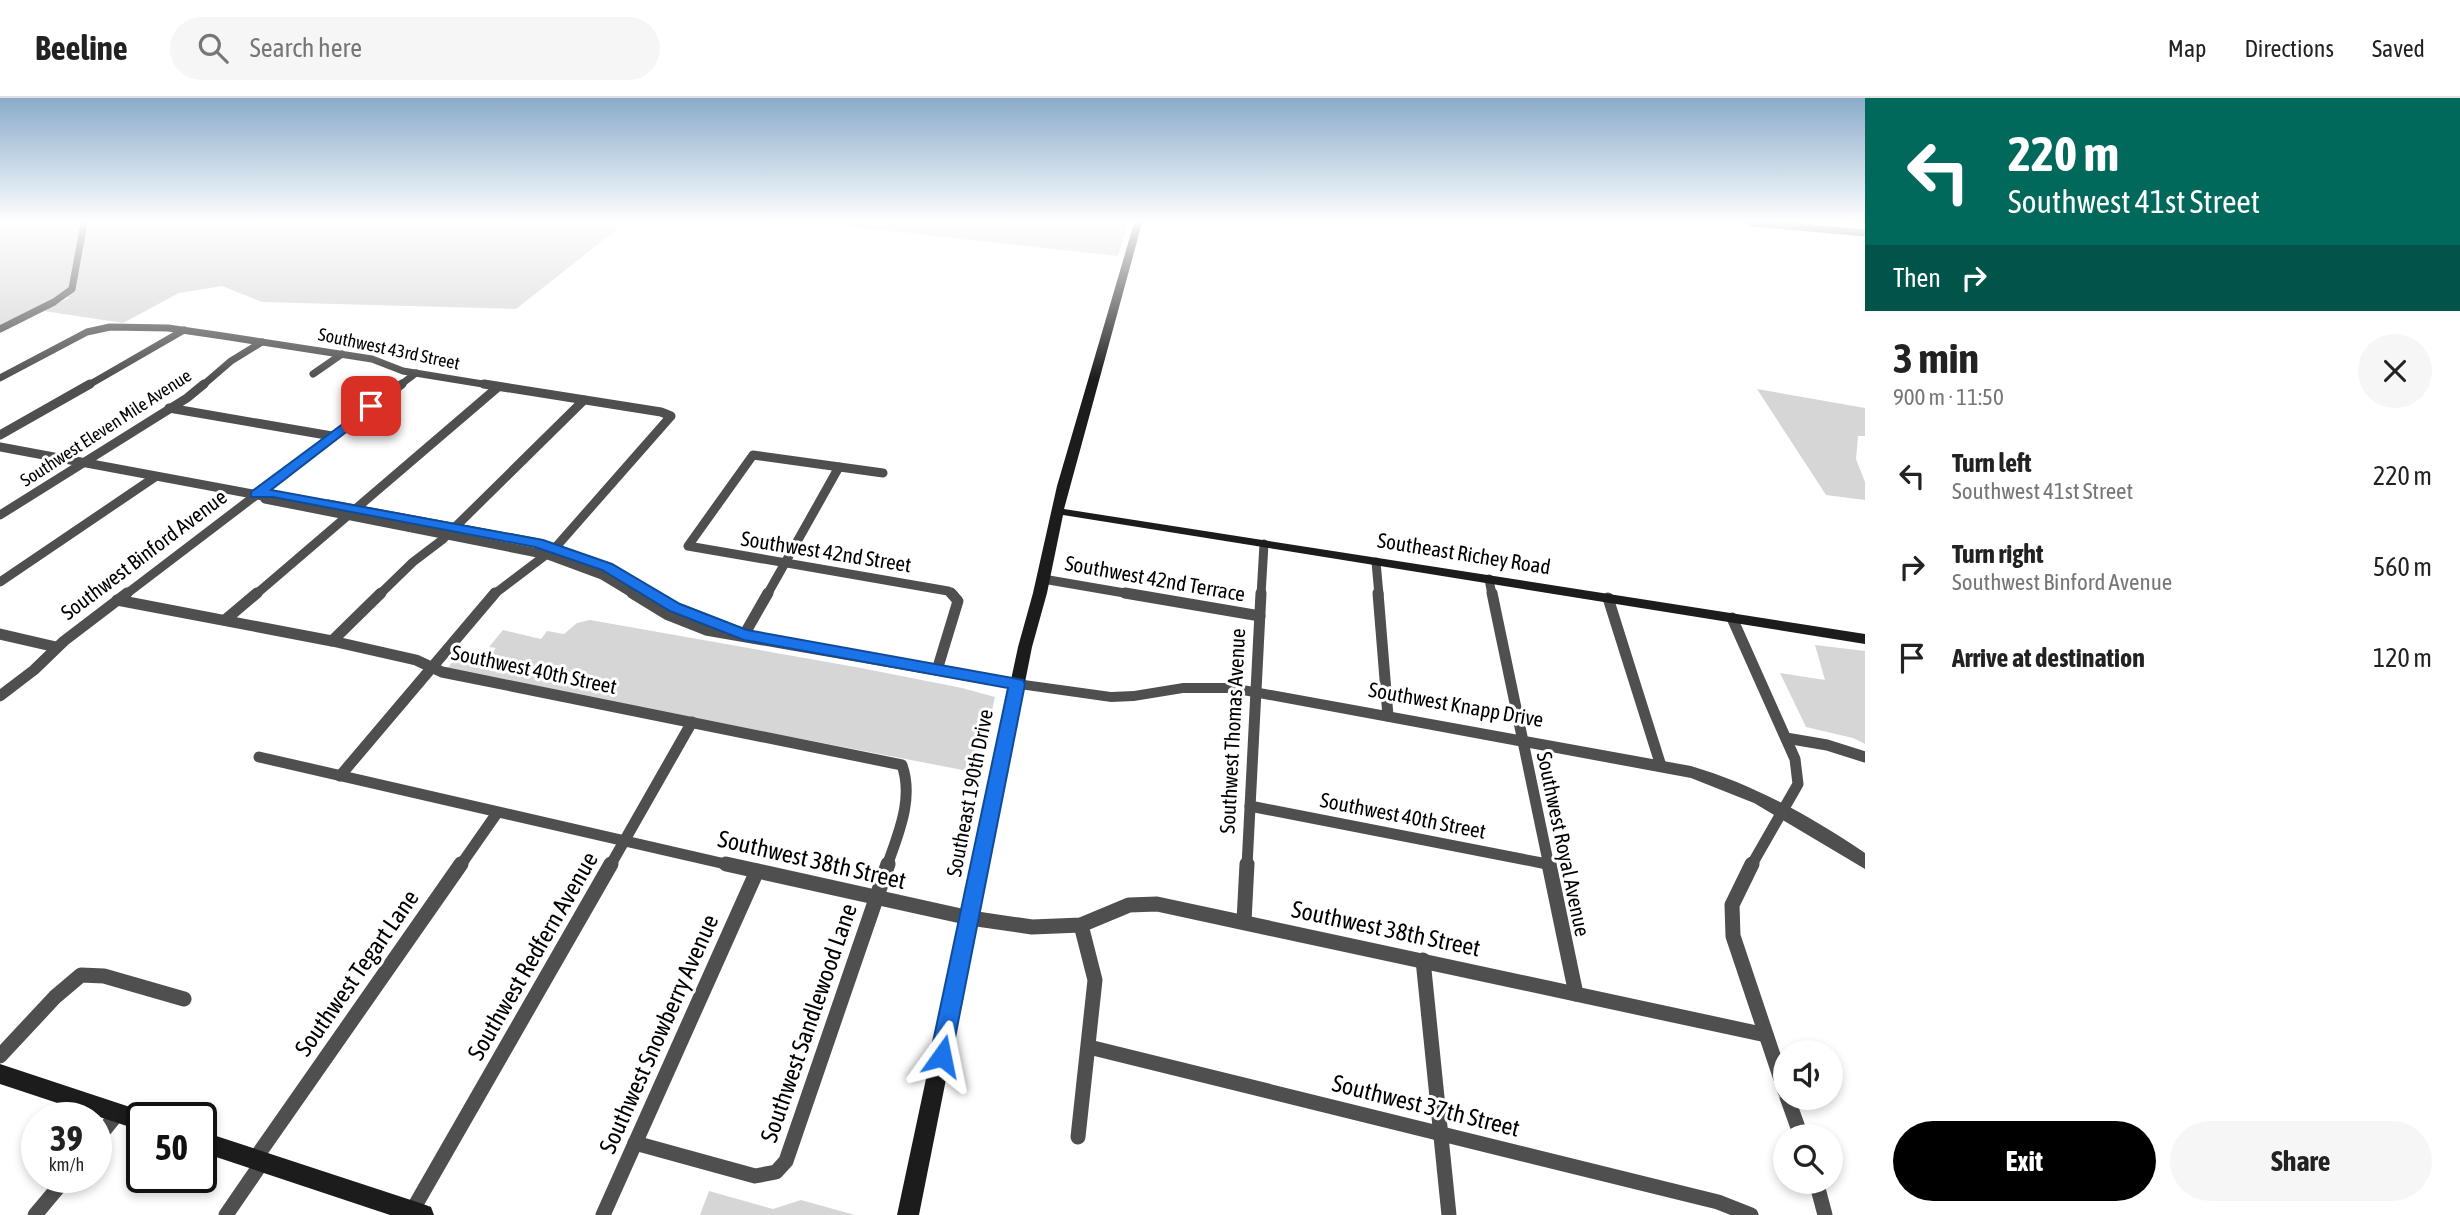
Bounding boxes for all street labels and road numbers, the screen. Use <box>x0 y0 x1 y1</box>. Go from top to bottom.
street label: Southwest 43rd Street <box>316 323 462 374</box>
street label: Southwest Eleven Mile Avenue <box>16 364 195 491</box>
street label: Southwest Binford Avenue <box>56 484 231 624</box>
street label: Southwest 42nd Street <box>739 526 913 576</box>
street label: Southeast Richey Road <box>1376 527 1552 579</box>
street label: Southwest 42nd Terrace <box>1063 550 1247 606</box>
street label: Southwest Thomas Avenue <box>1215 628 1249 834</box>
street label: Southwest 40th Street <box>449 640 619 698</box>
street label: Southwest Knapp Drive <box>1367 677 1545 731</box>
street label: Southeast 190th Drive <box>941 707 997 879</box>
street label: Southwest Royal Avenue <box>1533 749 1595 938</box>
street label: Southwest 40th Street <box>1318 787 1488 843</box>
street label: Southwest 38th Street <box>715 825 909 894</box>
street label: Southwest Redfern Avenue <box>462 847 603 1064</box>
street label: Southwest Tegart Lane <box>289 885 424 1061</box>
street label: Southwest 38th Street <box>1289 895 1483 962</box>
street label: Southwest Sandlewood Lane <box>755 900 862 1146</box>
street label: Southwest Snowberry Avenue <box>594 910 723 1157</box>
street label: Southwest 37th Street <box>1330 1069 1523 1142</box>

